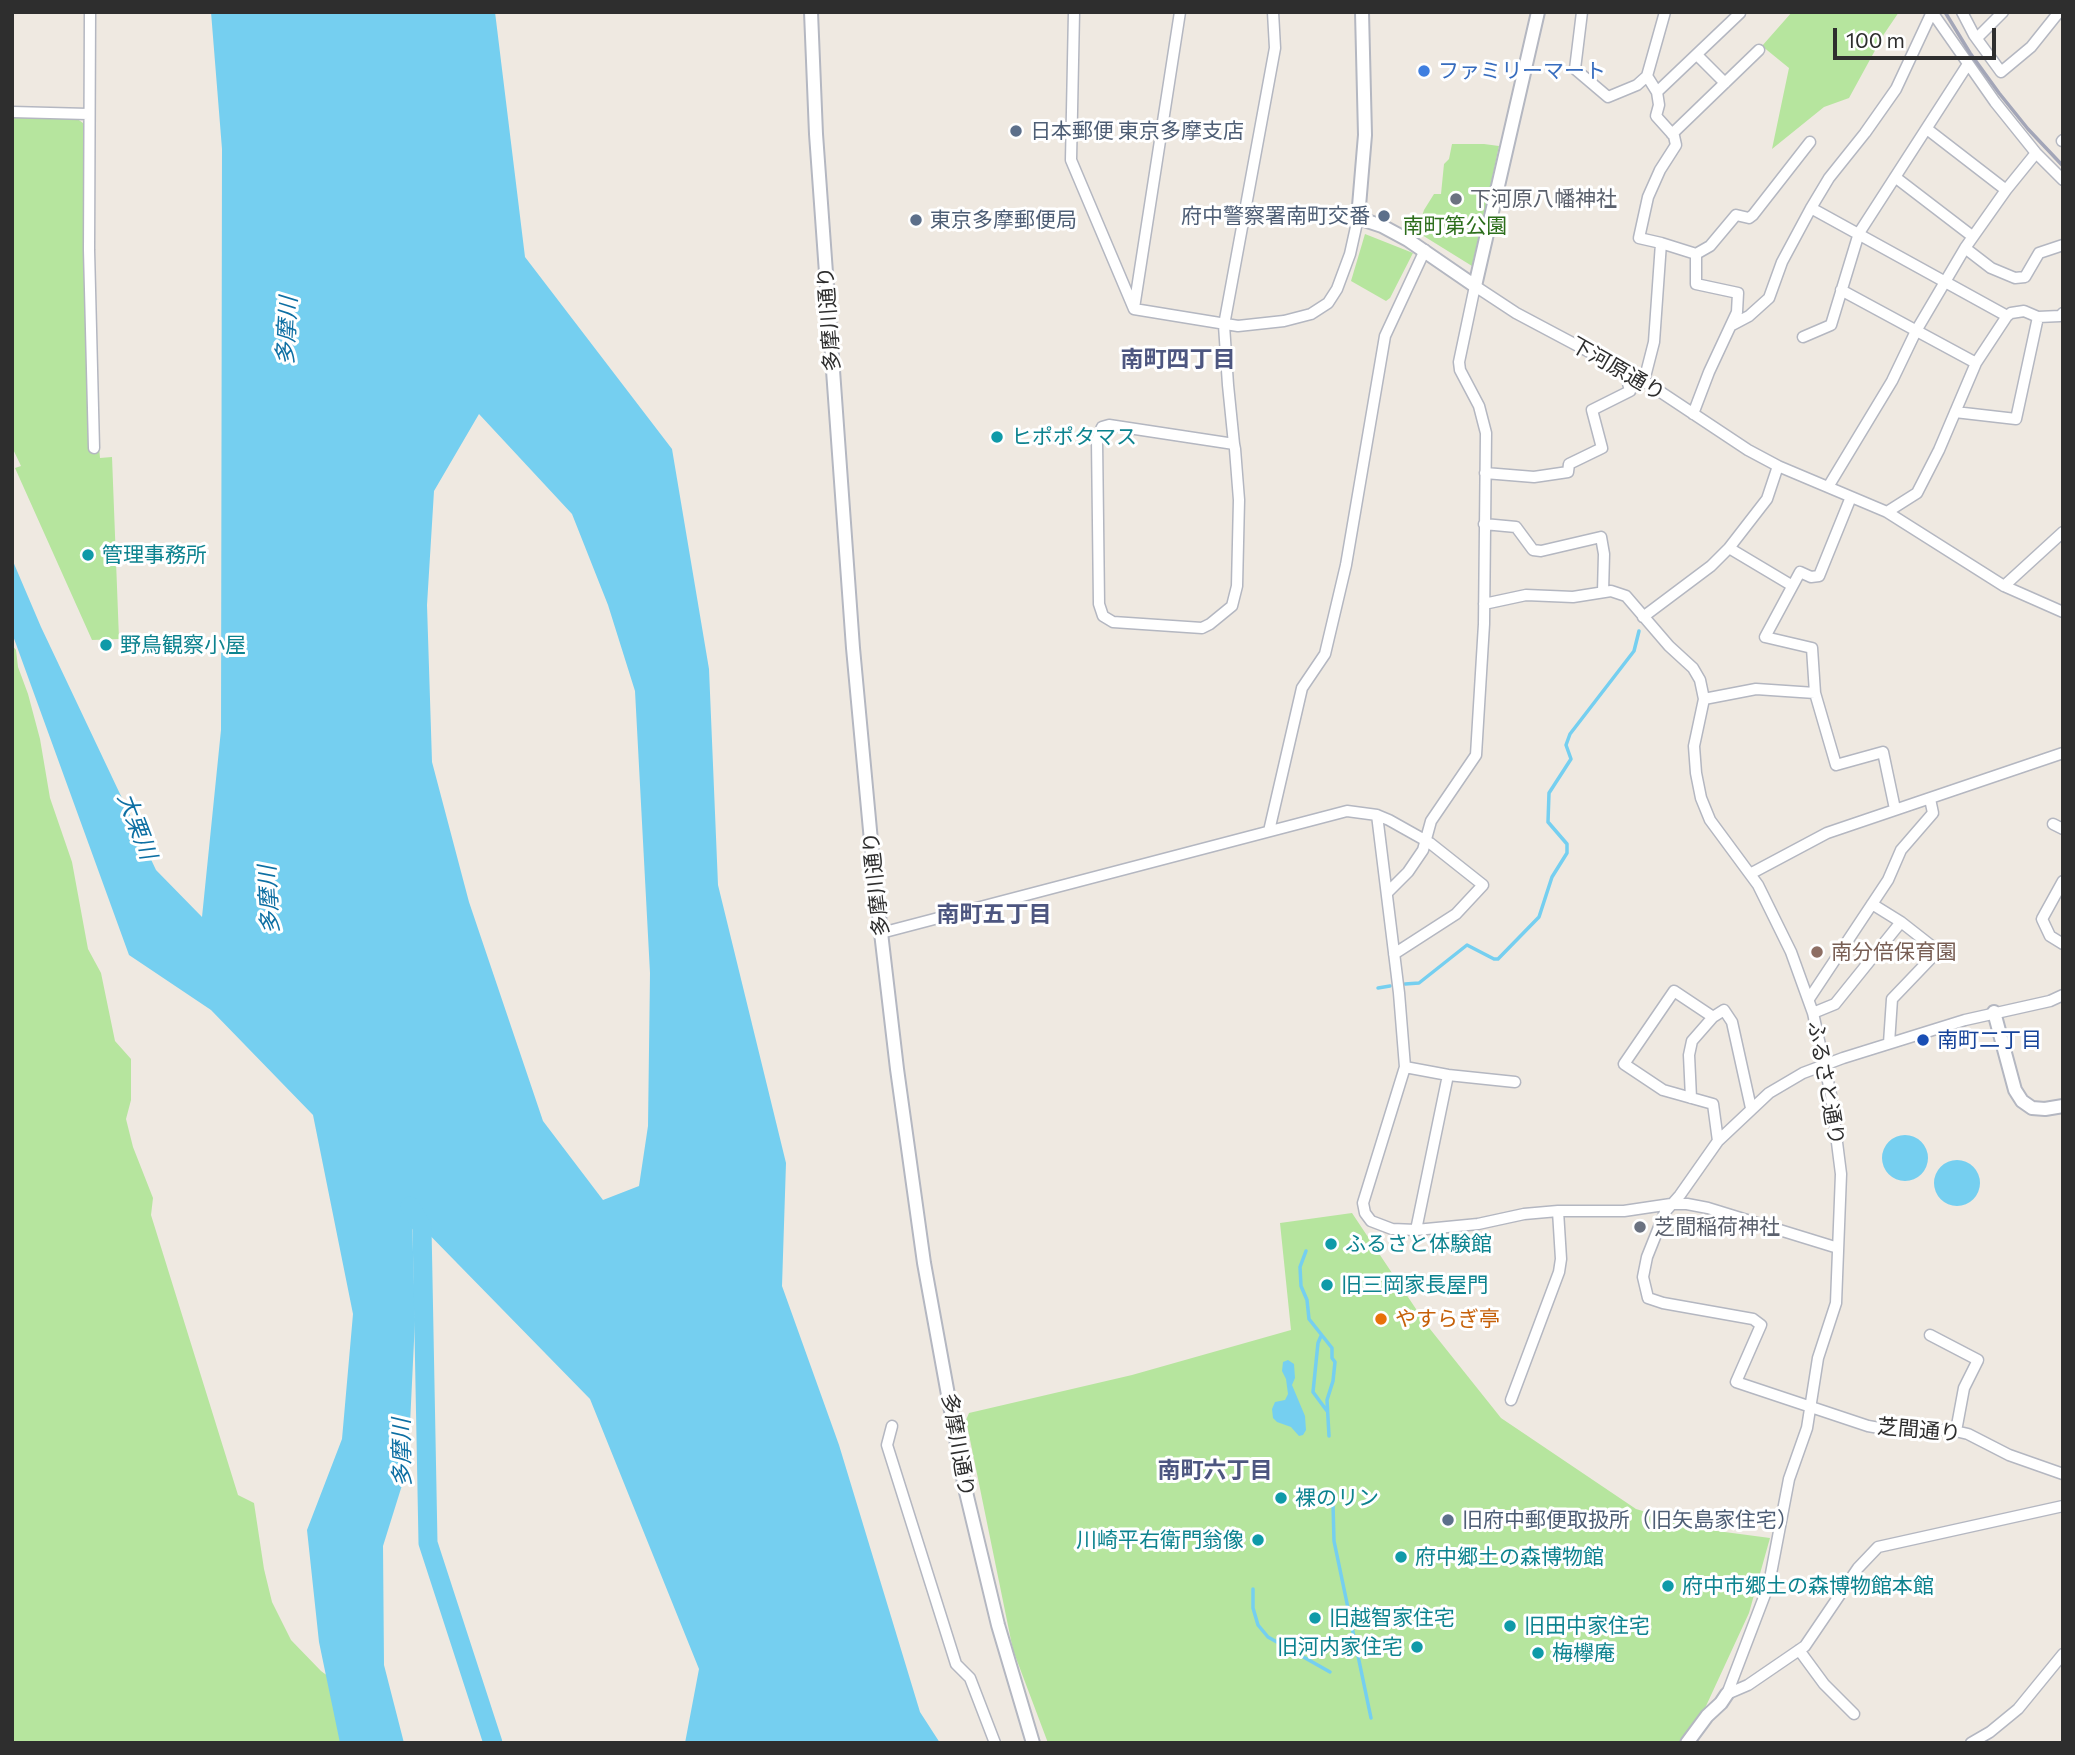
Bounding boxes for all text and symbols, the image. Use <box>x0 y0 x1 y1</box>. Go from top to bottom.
scale bar <box>1837 14 2000 58</box>
text: 100 m <box>1846 27 1905 52</box>
place label: ファミリーマート <box>1438 58 1606 84</box>
marker: ファミリーマート <box>1416 63 1432 79</box>
place label: 日本郵便 東京多摩支店 <box>1030 118 1244 144</box>
marker: 日本郵便 東京多摩支店 <box>1008 123 1024 139</box>
place label: 下河原八幡神社 <box>1470 186 1617 212</box>
marker: 下河原八幡神社 <box>1448 191 1464 207</box>
place label: 府中警察署南町交番 <box>1181 203 1370 229</box>
place label: 東京多摩郵便局 <box>930 207 1077 233</box>
marker: 府中警察署南町交番 <box>1376 208 1392 224</box>
marker: 東京多摩郵便局 <box>908 212 924 228</box>
park label: 南町第公園 <box>1403 213 1507 239</box>
street label: 多摩川通り <box>813 266 845 372</box>
water label: 多摩川 <box>271 296 303 366</box>
street label: 下河原通り <box>1566 332 1670 406</box>
district label: 南町四丁目 <box>1121 345 1235 373</box>
place label: ヒポポタマス <box>1011 424 1137 450</box>
marker: ヒポポタマス <box>989 429 1005 445</box>
place label: 管理事務所 <box>102 542 207 568</box>
marker: 管理事務所 <box>80 547 96 563</box>
place label: 野鳥観察小屋 <box>120 632 246 658</box>
marker: 野鳥観察小屋 <box>98 637 114 653</box>
water label: 大栗川 <box>112 789 162 863</box>
street label: 多摩川通り <box>858 830 894 938</box>
water label: 多摩川 <box>253 865 285 935</box>
district label: 南町五丁目 <box>937 900 1051 928</box>
place label: 南分倍保育園 <box>1831 939 1957 965</box>
marker: 南分倍保育園 <box>1809 944 1825 960</box>
street label: ふるさと通り <box>1803 1019 1849 1147</box>
place label: 南町二丁目 <box>1937 1027 2042 1053</box>
marker: 南町二丁目 <box>1915 1032 1931 1048</box>
place label: 芝間稲荷神社 <box>1654 1214 1780 1240</box>
marker: 芝間稲荷神社 <box>1632 1219 1648 1235</box>
place label: ふるさと体験館 <box>1345 1231 1492 1257</box>
marker: ふるさと体験館 <box>1323 1236 1339 1252</box>
place label: 旧三岡家長屋門 <box>1341 1272 1488 1298</box>
marker: 旧三岡家長屋門 <box>1319 1277 1335 1293</box>
place label: やすらぎ亭 <box>1395 1306 1500 1332</box>
marker: やすらぎ亭 <box>1373 1311 1389 1327</box>
street label: 多摩川通り <box>936 1391 980 1499</box>
street label: 芝間通り <box>1876 1414 1962 1446</box>
water label: 多摩川 <box>388 1418 416 1488</box>
district label: 南町六丁目 <box>1158 1456 1272 1484</box>
place label: 裸のリン <box>1295 1485 1379 1511</box>
marker: 裸のリン <box>1273 1490 1289 1506</box>
place label: 旧府中郵便取扱所（旧矢島家住宅） <box>1462 1507 1798 1533</box>
marker: 旧府中郵便取扱所（旧矢島家住宅） <box>1440 1512 1456 1528</box>
place label: 川崎平右衛門翁像 <box>1076 1527 1244 1553</box>
marker: 川崎平右衛門翁像 <box>1250 1532 1266 1548</box>
place label: 府中郷土の森博物館 <box>1415 1544 1604 1570</box>
marker: 府中郷土の森博物館 <box>1393 1549 1409 1565</box>
place label: 府中市郷土の森博物館本館 <box>1682 1573 1934 1599</box>
marker: 府中市郷土の森博物館本館 <box>1660 1578 1676 1594</box>
place label: 旧越智家住宅 <box>1329 1605 1455 1631</box>
marker: 旧越智家住宅 <box>1307 1610 1323 1626</box>
place label: 旧田中家住宅 <box>1524 1613 1650 1639</box>
marker: 旧田中家住宅 <box>1502 1618 1518 1634</box>
place label: 旧河内家住宅 <box>1277 1634 1403 1660</box>
marker: 旧河内家住宅 <box>1409 1639 1425 1655</box>
place label: 梅欅庵 <box>1552 1640 1615 1666</box>
marker: 梅欅庵 <box>1530 1645 1546 1661</box>

